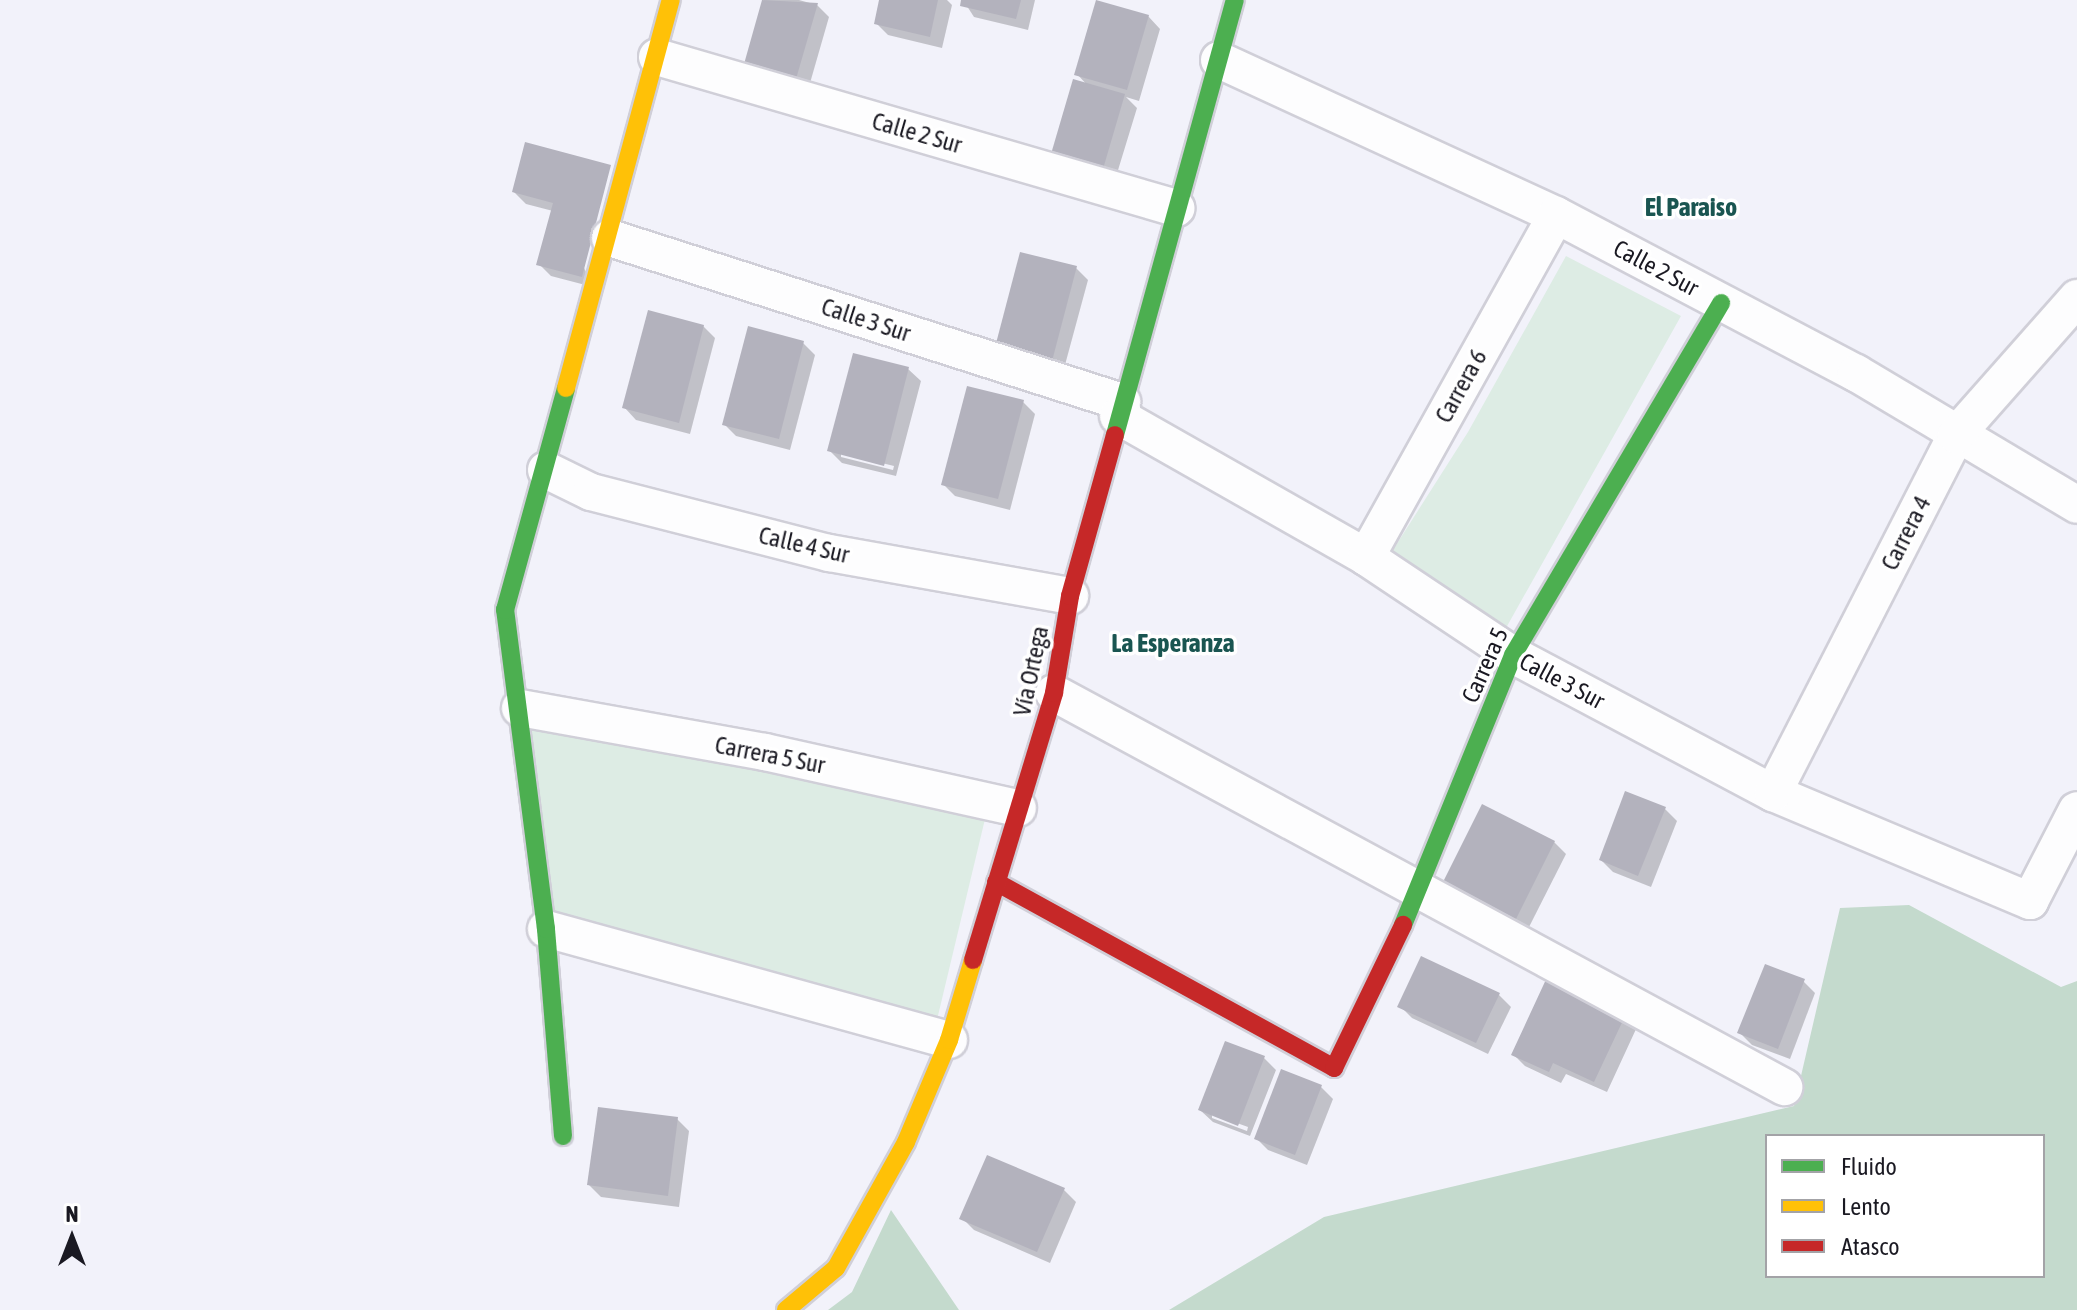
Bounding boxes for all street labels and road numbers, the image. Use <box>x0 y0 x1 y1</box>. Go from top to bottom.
street label: Calle 2 Sur <box>869 106 965 160</box>
street label: Calle 2 Sur <box>1609 234 1703 302</box>
street label: Calle 3 Sur <box>818 292 914 348</box>
street label: Carrera 6 <box>1429 344 1493 428</box>
street label: Carrera 4 <box>1875 491 1937 575</box>
street label: Calle 4 Sur <box>756 521 852 569</box>
street label: Vía Ortega <box>1007 623 1055 719</box>
street label: Carrera 5 <box>1456 623 1514 707</box>
street label: Calle 3 Sur <box>1515 647 1609 715</box>
street label: Carrera 5 Sur <box>713 730 827 780</box>

